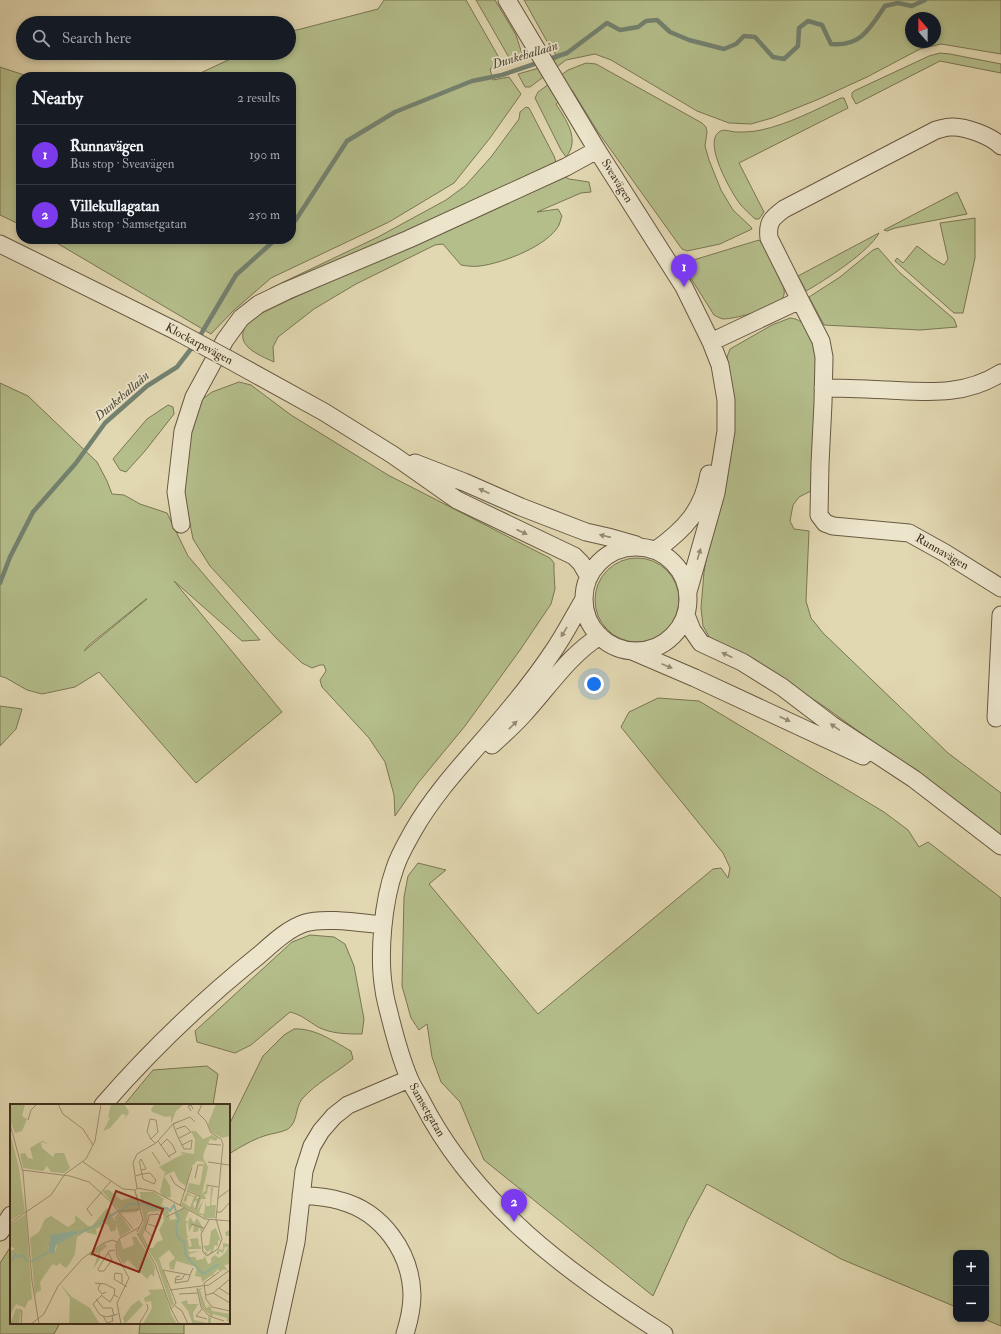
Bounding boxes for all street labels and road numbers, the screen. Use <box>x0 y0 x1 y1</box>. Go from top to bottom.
street label: Sveavägen <box>598 156 636 206</box>
street label: Klockarpsvägen <box>163 320 235 368</box>
street label: Runnavägen <box>913 531 971 573</box>
street label: Samsetgatan <box>406 1080 448 1140</box>

